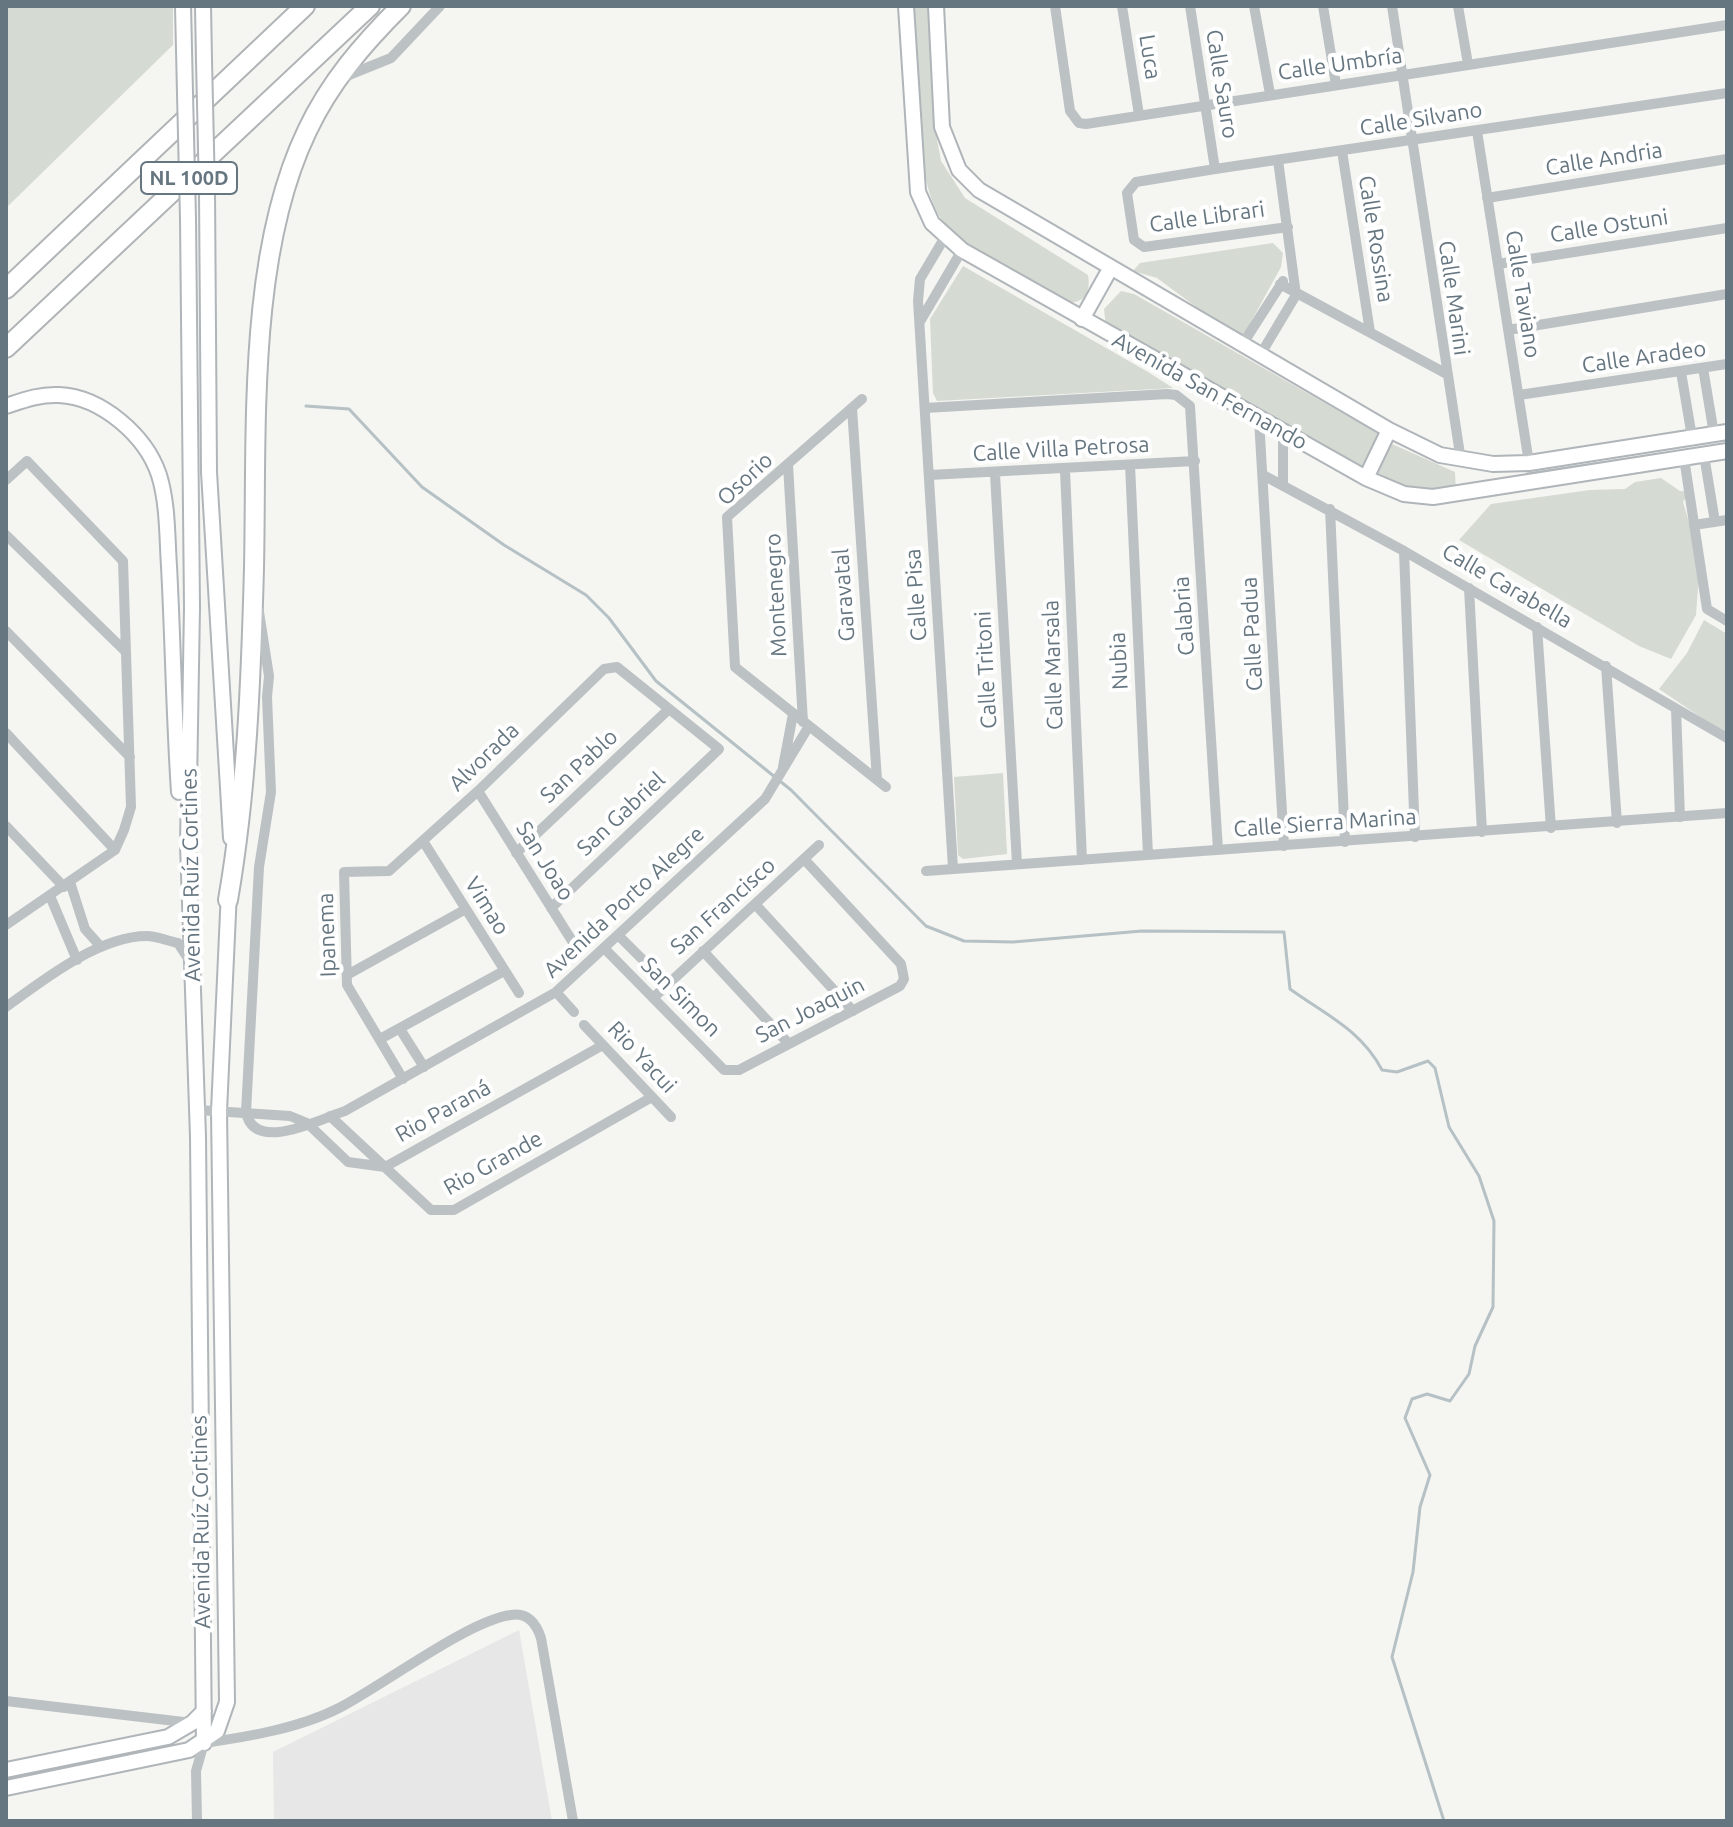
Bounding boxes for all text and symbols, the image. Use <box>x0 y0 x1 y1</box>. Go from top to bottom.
street label: Calle Sauro <box>1200 28 1244 140</box>
street label: Luca <box>1133 33 1167 81</box>
street label: Calle Umbría <box>1276 42 1404 86</box>
street label: Calle Silvano <box>1358 96 1484 142</box>
street label: Calle Andria <box>1544 137 1664 181</box>
road number: NL 100D <box>141 162 237 194</box>
street label: Calle Rossina <box>1353 174 1399 304</box>
street label: Calle Librari <box>1148 196 1266 238</box>
street label: Calle Ostuni <box>1548 204 1670 248</box>
street label: Calle Taviano <box>1500 228 1546 360</box>
street label: Calle Marini <box>1433 239 1475 357</box>
street label: Avenida San Fernando <box>1108 326 1312 456</box>
street label: Calle Aradeo <box>1580 335 1708 379</box>
street label: Calle Villa Petrosa <box>972 431 1150 467</box>
street label: Osorio <box>712 447 778 511</box>
street label: Montenegro <box>760 532 792 658</box>
street label: Calle Carabella <box>1437 538 1577 634</box>
street label: Garavatal <box>828 548 860 642</box>
street label: Calle Pisa <box>900 548 932 642</box>
street label: Calabria <box>1168 575 1200 657</box>
street label: Calle Padua <box>1236 576 1268 692</box>
street label: Calle Marsala <box>1038 599 1068 731</box>
street label: Calle Tritoni <box>970 610 1002 730</box>
street label: Nubia <box>1104 631 1134 691</box>
street label: Alvorada <box>443 717 525 797</box>
street label: San Pablo <box>535 724 623 808</box>
street label: San Gabriel <box>571 767 671 861</box>
street label: Avenida Ruíz Cortines <box>176 768 206 982</box>
street label: Calle Sierra Marina <box>1233 803 1417 843</box>
street label: San Joao <box>510 817 580 905</box>
street label: Avenida Porto Alegre <box>538 821 710 983</box>
street label: San Francisco <box>665 852 781 960</box>
street label: Vimao <box>459 872 515 940</box>
street label: Ipanema <box>312 892 342 978</box>
street label: San Simon <box>636 952 726 1042</box>
street label: San Joaquin <box>751 971 869 1049</box>
street label: Rio Yacui <box>602 1016 682 1098</box>
street label: Rio Paraná <box>391 1074 495 1148</box>
street label: Rio Grande <box>439 1125 547 1201</box>
street label: Avenida Ruíz Cortines <box>186 1415 216 1629</box>

